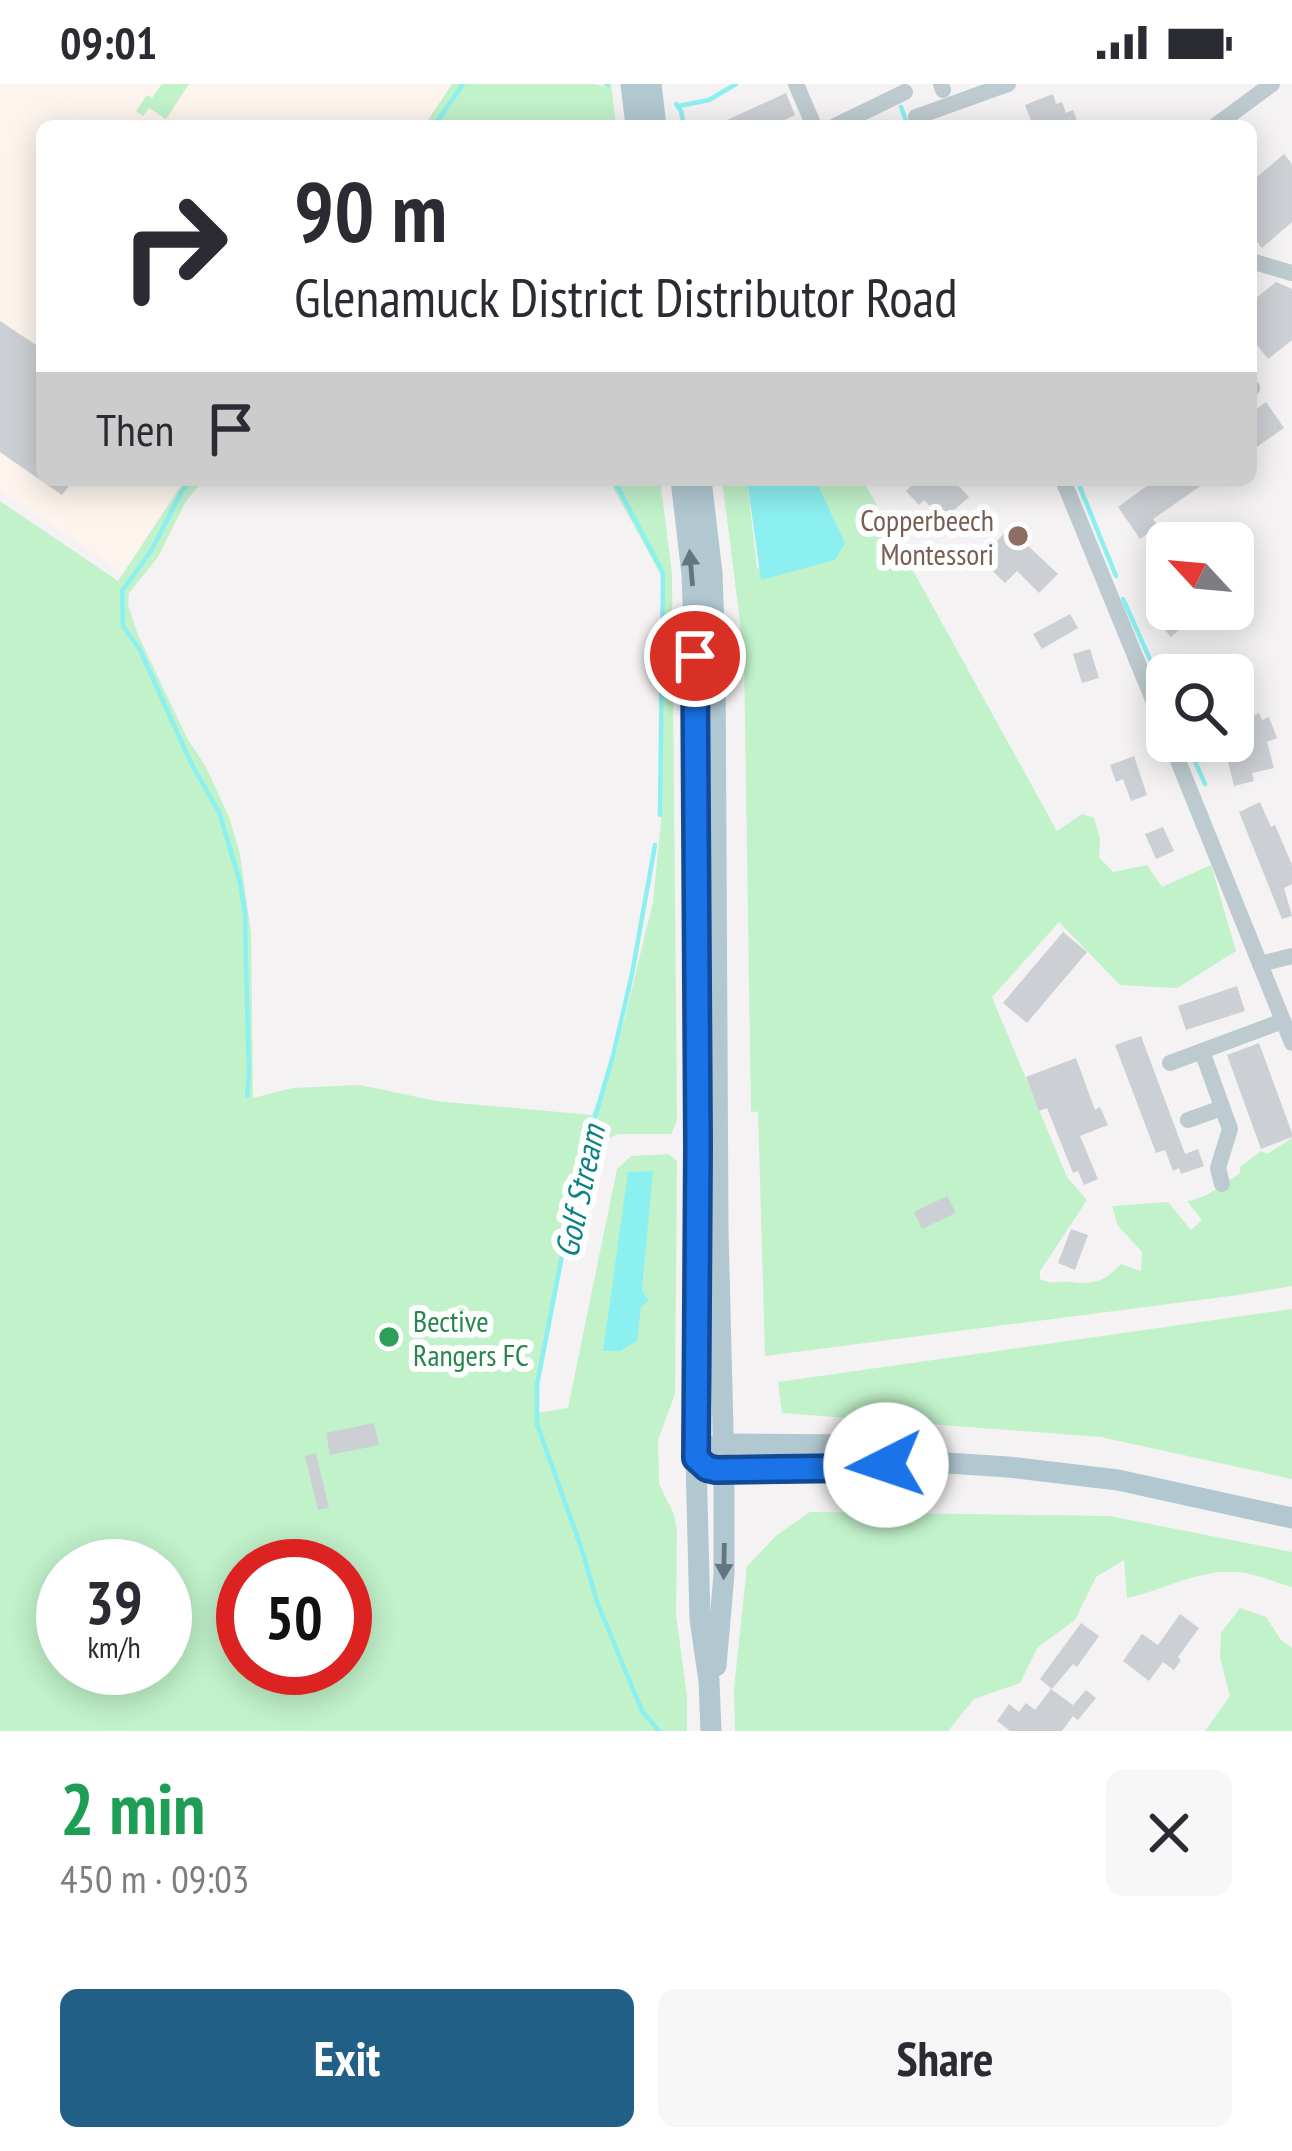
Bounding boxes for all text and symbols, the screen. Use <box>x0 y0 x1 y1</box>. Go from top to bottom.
text: 09:01 <box>60 13 157 71</box>
text: 90 m <box>294 156 447 265</box>
icon: right <box>96 168 252 324</box>
text: Glenamuck District Distributor Road <box>294 262 958 332</box>
icon: arrive <box>198 396 264 462</box>
text: Then <box>96 400 174 458</box>
place label: Copperbeech Montessori <box>860 500 994 573</box>
north arrow <box>1146 522 1254 630</box>
map controls <box>1146 522 1254 762</box>
marker: Copperbeech Montessori <box>1005 523 1031 549</box>
one-way arrow <box>681 549 700 586</box>
pin <box>644 605 746 707</box>
icon: arrive <box>662 623 728 689</box>
button: search <box>1146 654 1254 762</box>
water label: Golf Stream <box>544 1118 615 1261</box>
place label: Bective Rangers FC <box>413 1301 529 1374</box>
marker: Bective Rangers FC <box>376 1324 402 1350</box>
position arrow <box>823 1402 949 1528</box>
speed limit sign: 50 <box>216 1539 372 1695</box>
one-way arrow <box>714 1543 733 1581</box>
text: 39 <box>85 1563 143 1641</box>
text: km/h <box>87 1627 141 1666</box>
text: 2 min <box>60 1761 205 1854</box>
button: close <box>1106 1770 1232 1896</box>
text: 450 m · 09:03 <box>60 1853 249 1904</box>
button: Exit <box>60 1989 634 2127</box>
button: Share <box>658 1989 1232 2127</box>

